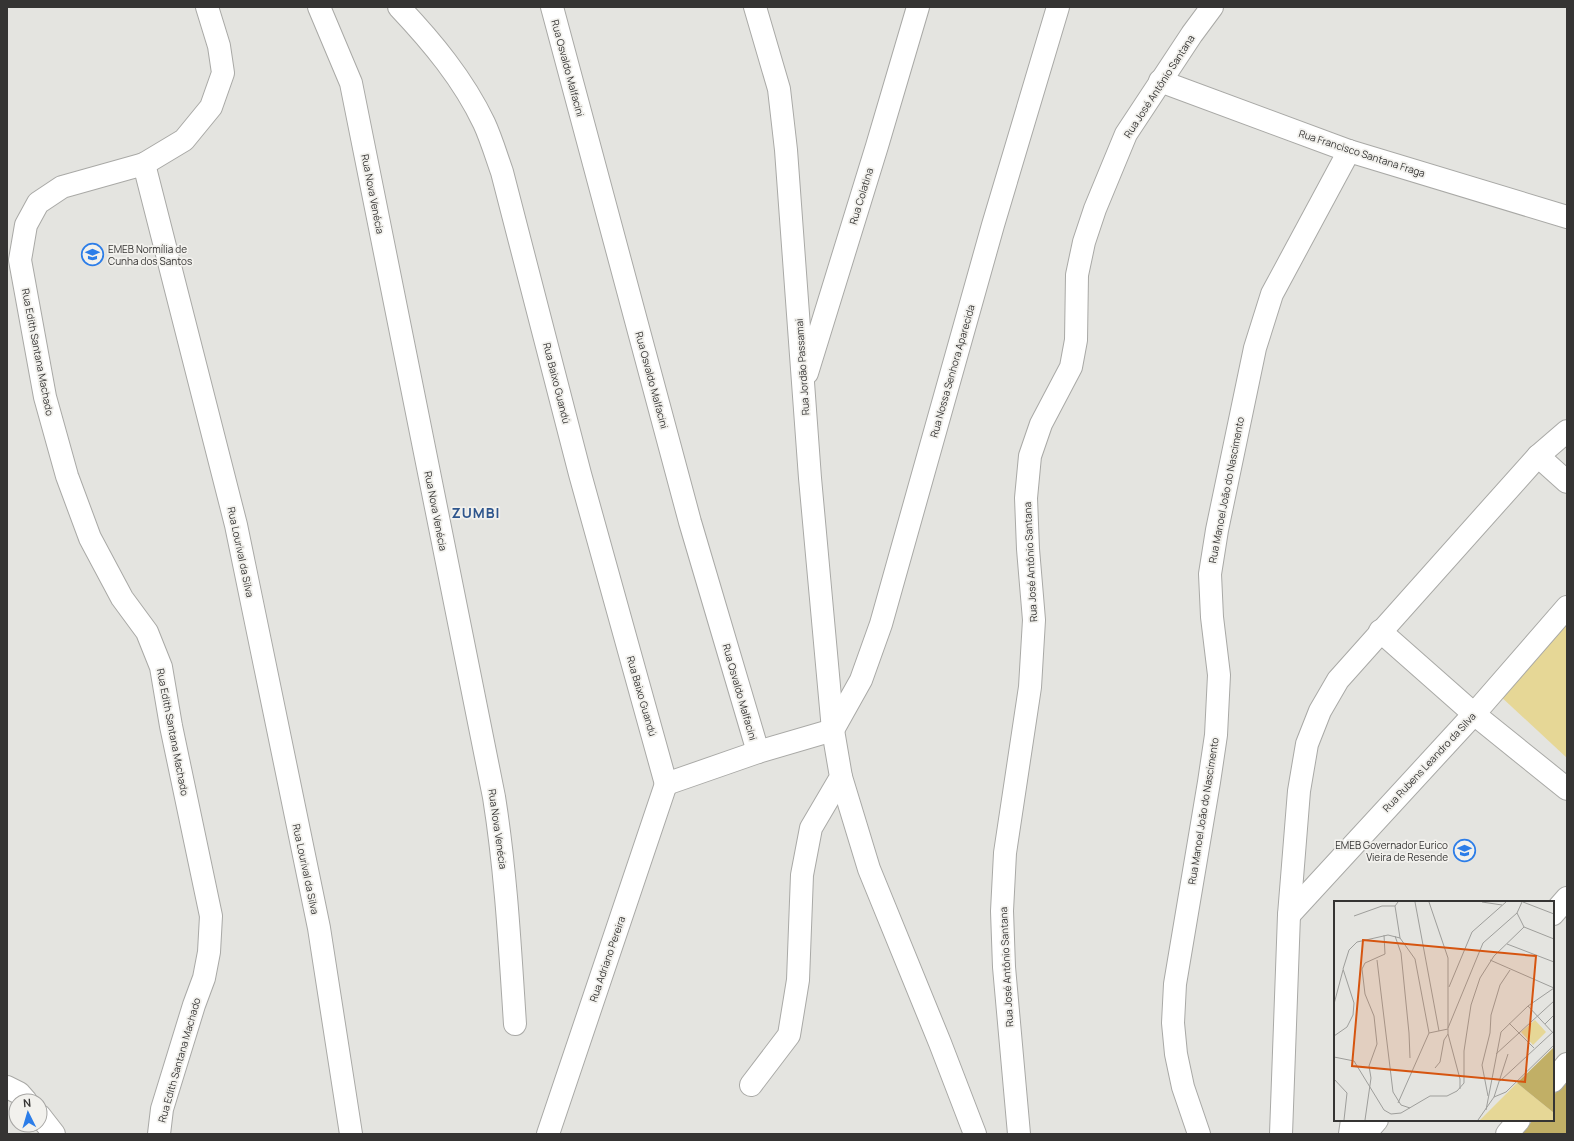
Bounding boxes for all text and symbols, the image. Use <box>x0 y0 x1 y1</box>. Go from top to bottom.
street label: Rua Osvaldo Malfacini <box>548 18 588 118</box>
street label: Rua José Antônio Santana <box>1120 32 1198 140</box>
street label: Rua Francisco Santana Fraga <box>1297 126 1427 180</box>
street label: Rua Nova Venécia <box>358 153 388 235</box>
street label: Rua Colatina <box>846 166 876 226</box>
school or university icon: EMEB Normília de Cunha dos Santos <box>80 242 106 268</box>
place label: EMEB Normília de Cunha dos Santos <box>108 242 192 268</box>
street label: Rua Edith Santana Machado <box>19 287 57 417</box>
street label: Rua Nossa Senhora Aparecida <box>926 303 978 439</box>
street label: Rua Jordão Passamai <box>792 318 812 416</box>
street label: Rua Osvaldo Malfacini <box>632 330 672 430</box>
street label: Rua Baixo Guandú <box>540 341 574 425</box>
street label: Rua Manoel João do Nascimento <box>1205 416 1247 564</box>
street label: Rua Nova Venécia <box>421 470 451 552</box>
street label: Rua José Antônio Santana <box>1020 502 1040 622</box>
district label: ZUMBI <box>451 503 501 522</box>
street label: Rua Lourival da Silva <box>225 506 257 598</box>
street label: Rua Osvaldo Malfacini <box>720 642 760 742</box>
street label: Rua Baixo Guandú <box>624 654 660 738</box>
street label: Rua Edith Santana Machado <box>154 667 192 797</box>
street label: Rua Rubens Leandro da Silva <box>1379 709 1479 815</box>
street label: Rua Manoel João do Nascimento <box>1184 736 1222 886</box>
street label: Rua Nova Venécia <box>485 788 511 870</box>
street label: Rua Lourival da Silva <box>290 823 322 915</box>
place label: EMEB Governador Eurico Vieira de Resende <box>1335 838 1448 864</box>
school or university icon: EMEB Governador Eurico Vieira de Resende <box>1451 838 1477 864</box>
inset map <box>1334 901 1554 1121</box>
street label: Rua José Antônio Santana <box>996 907 1016 1027</box>
street label: Rua Adriano Pereira <box>586 914 628 1004</box>
street label: Rua Edith Santana Machado <box>154 996 204 1124</box>
north arrow <box>8 1093 48 1133</box>
text: N <box>22 1095 32 1110</box>

